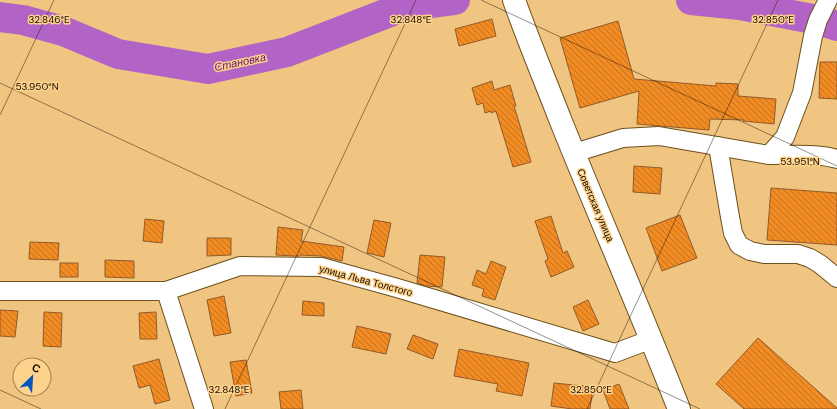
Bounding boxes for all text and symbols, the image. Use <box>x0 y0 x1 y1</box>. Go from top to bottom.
text: 32.846°E <box>28 13 70 26</box>
text: 32.848°E <box>391 13 432 26</box>
text: 32.850°E <box>752 13 794 26</box>
water label: Становка <box>213 50 267 74</box>
text: 53.950°N <box>15 80 59 93</box>
text: 53.951°N <box>780 155 820 168</box>
street label: Советская улица <box>574 167 617 244</box>
street label: улица Льва Толстого <box>318 262 414 299</box>
north arrow <box>12 357 52 397</box>
text: С <box>30 360 43 376</box>
text: 32.848°E <box>209 383 250 396</box>
text: 32.850°E <box>570 383 612 396</box>

